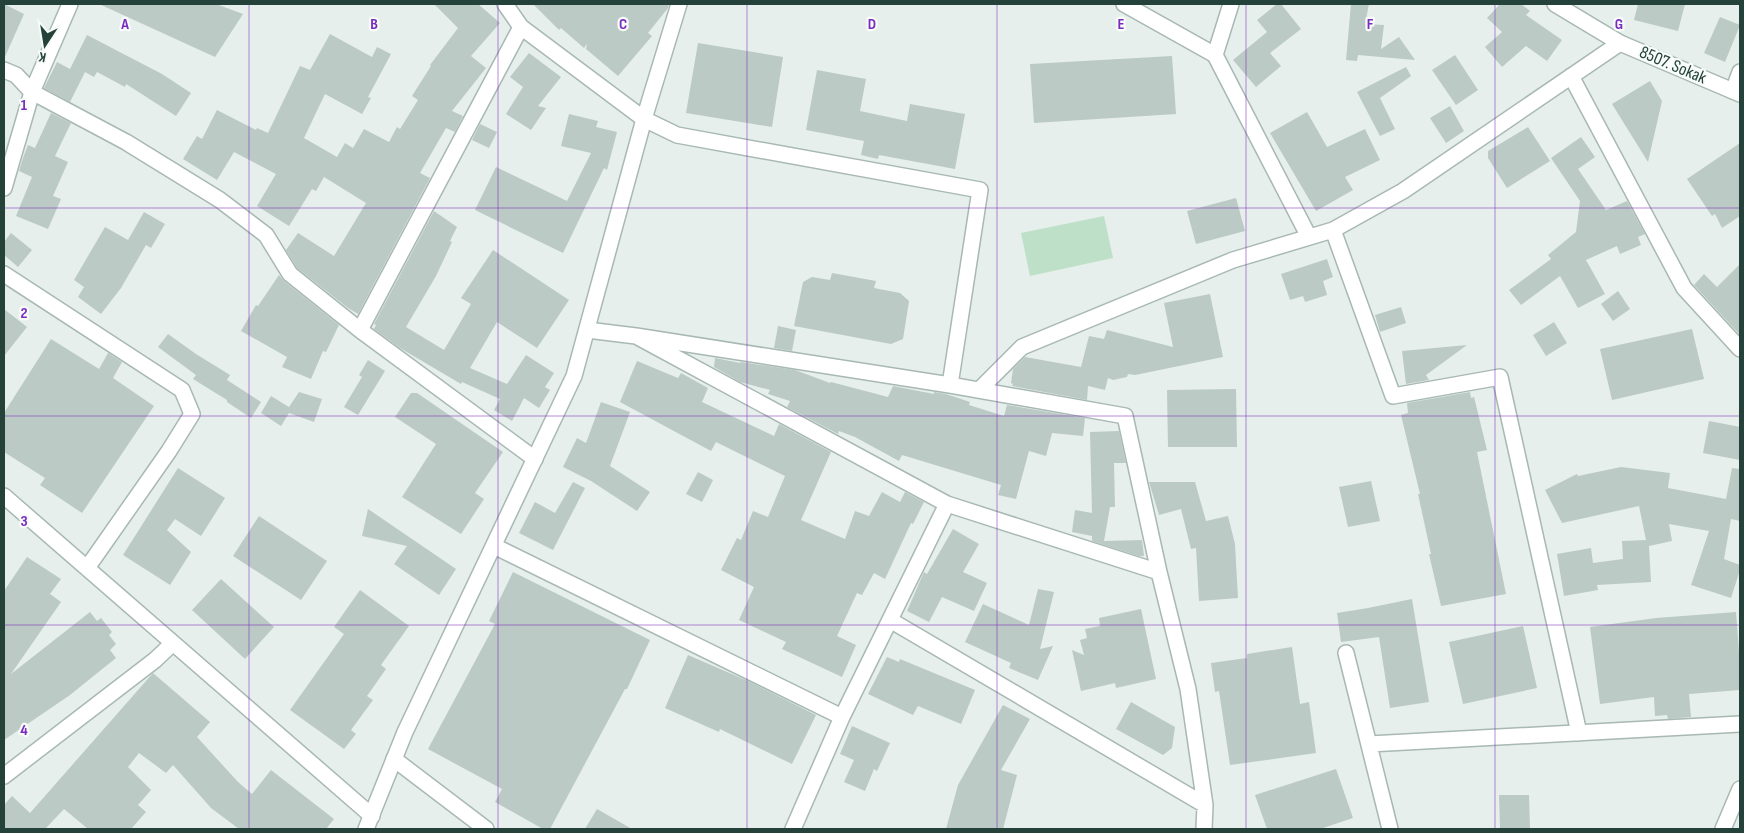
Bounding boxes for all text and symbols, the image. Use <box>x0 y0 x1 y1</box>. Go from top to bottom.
text: A <box>120 15 129 34</box>
text: B <box>370 15 378 34</box>
text: C <box>619 15 627 34</box>
text: D <box>868 15 876 34</box>
text: E <box>1118 15 1125 34</box>
text: F <box>1367 15 1374 34</box>
text: G <box>1615 15 1623 34</box>
north arrow <box>20 20 70 70</box>
street label: 8507. Sokak <box>1636 42 1710 89</box>
text: K <box>37 48 48 66</box>
text: 1 <box>21 96 28 115</box>
text: 2 <box>20 304 28 323</box>
text: 3 <box>20 512 28 531</box>
text: 4 <box>20 721 28 740</box>

